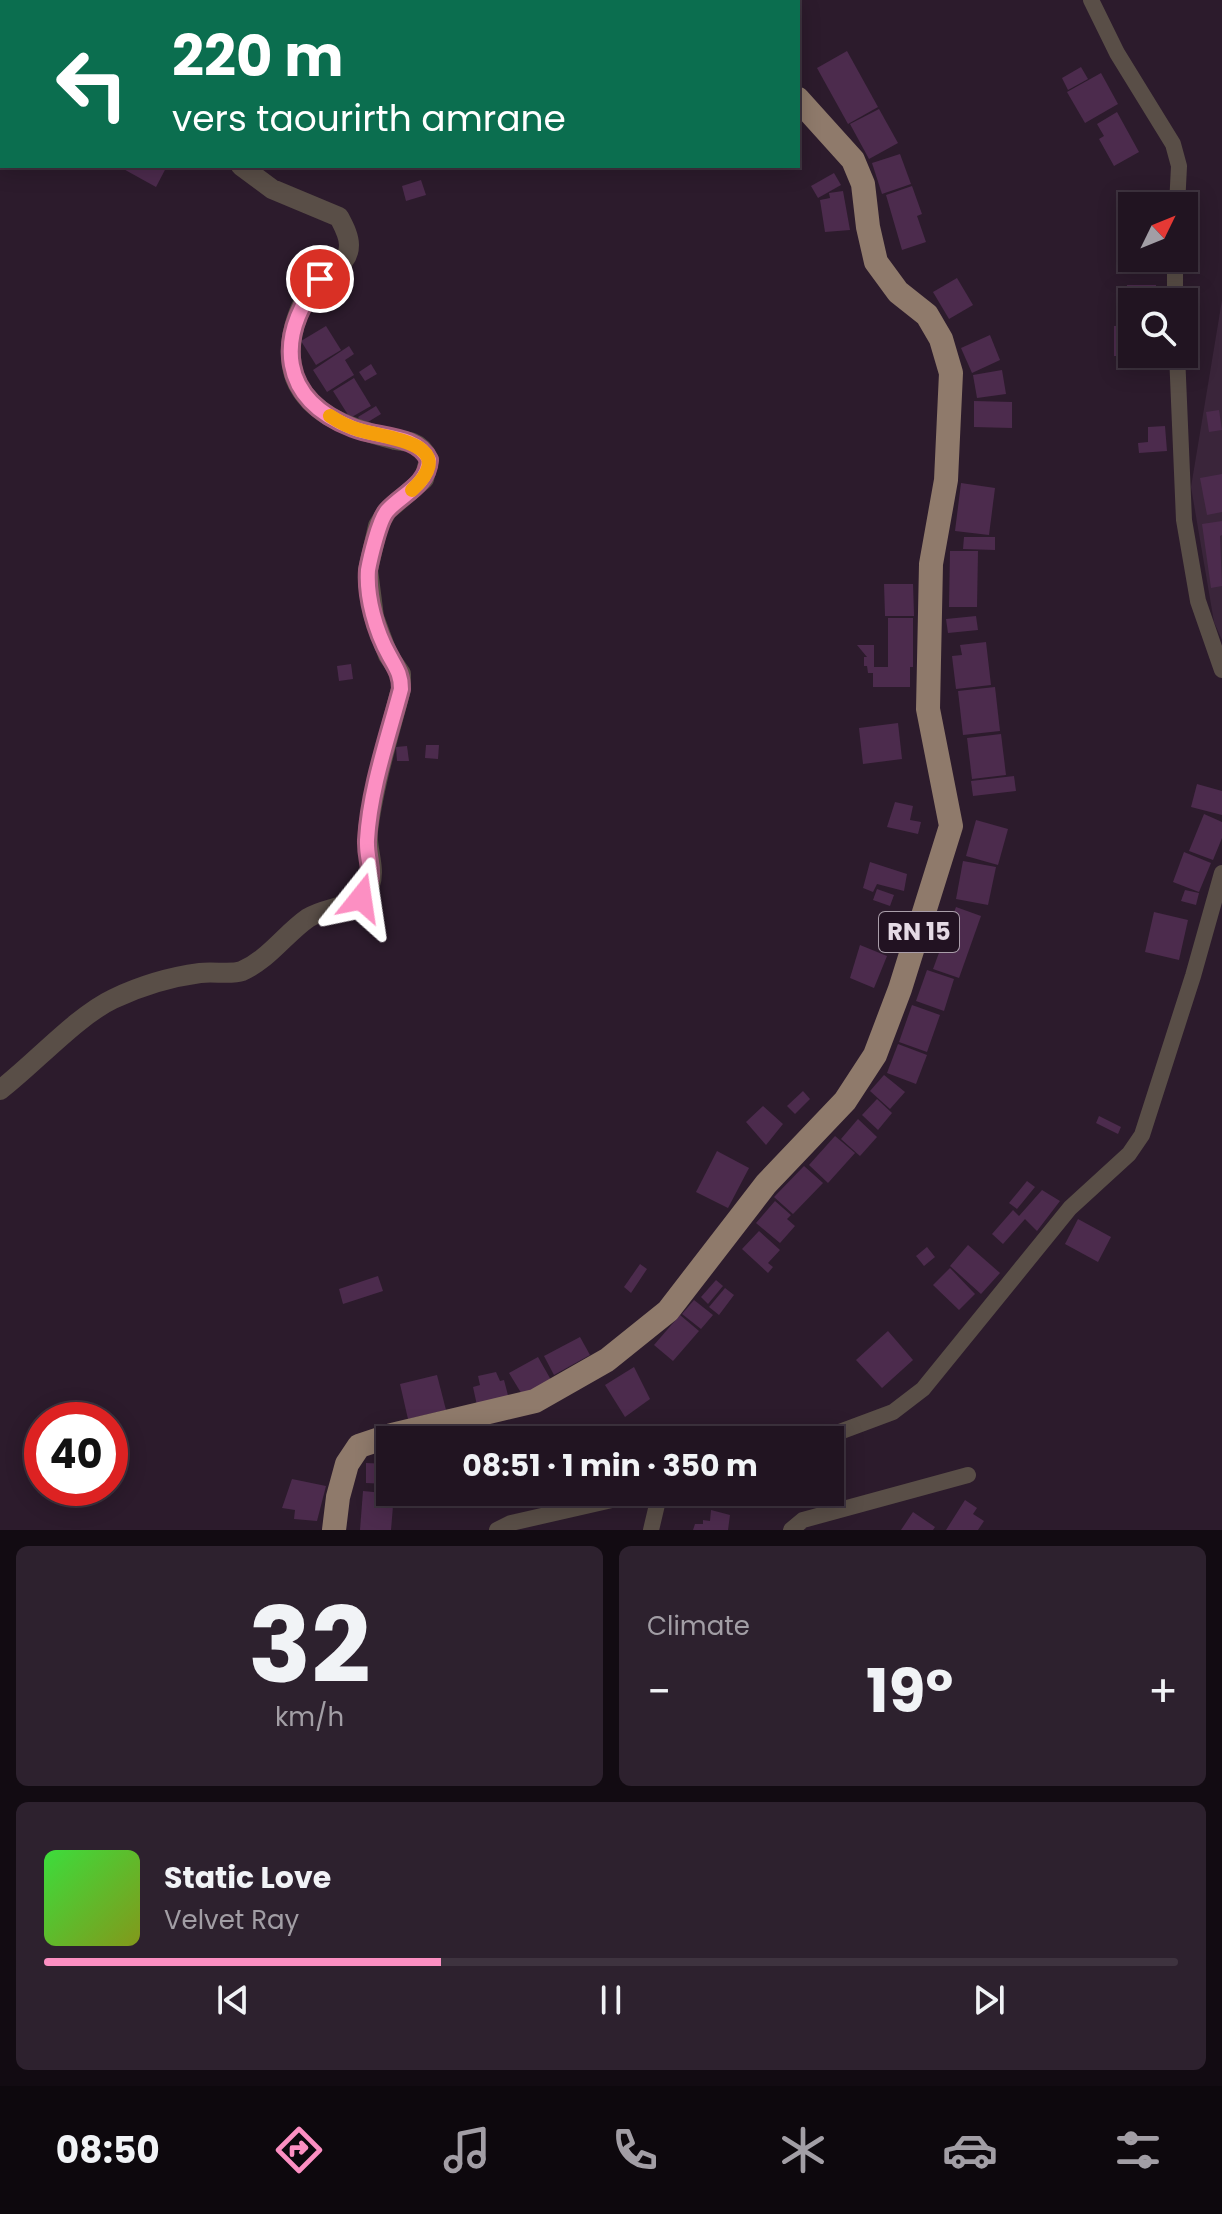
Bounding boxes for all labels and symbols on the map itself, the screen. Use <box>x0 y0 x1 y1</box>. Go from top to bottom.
north arrow <box>1118 192 1198 272</box>
pin <box>286 245 354 313</box>
position arrow <box>319 856 403 940</box>
road number: RN 15 <box>879 912 959 952</box>
speed limit sign: 40 <box>24 1402 128 1506</box>

